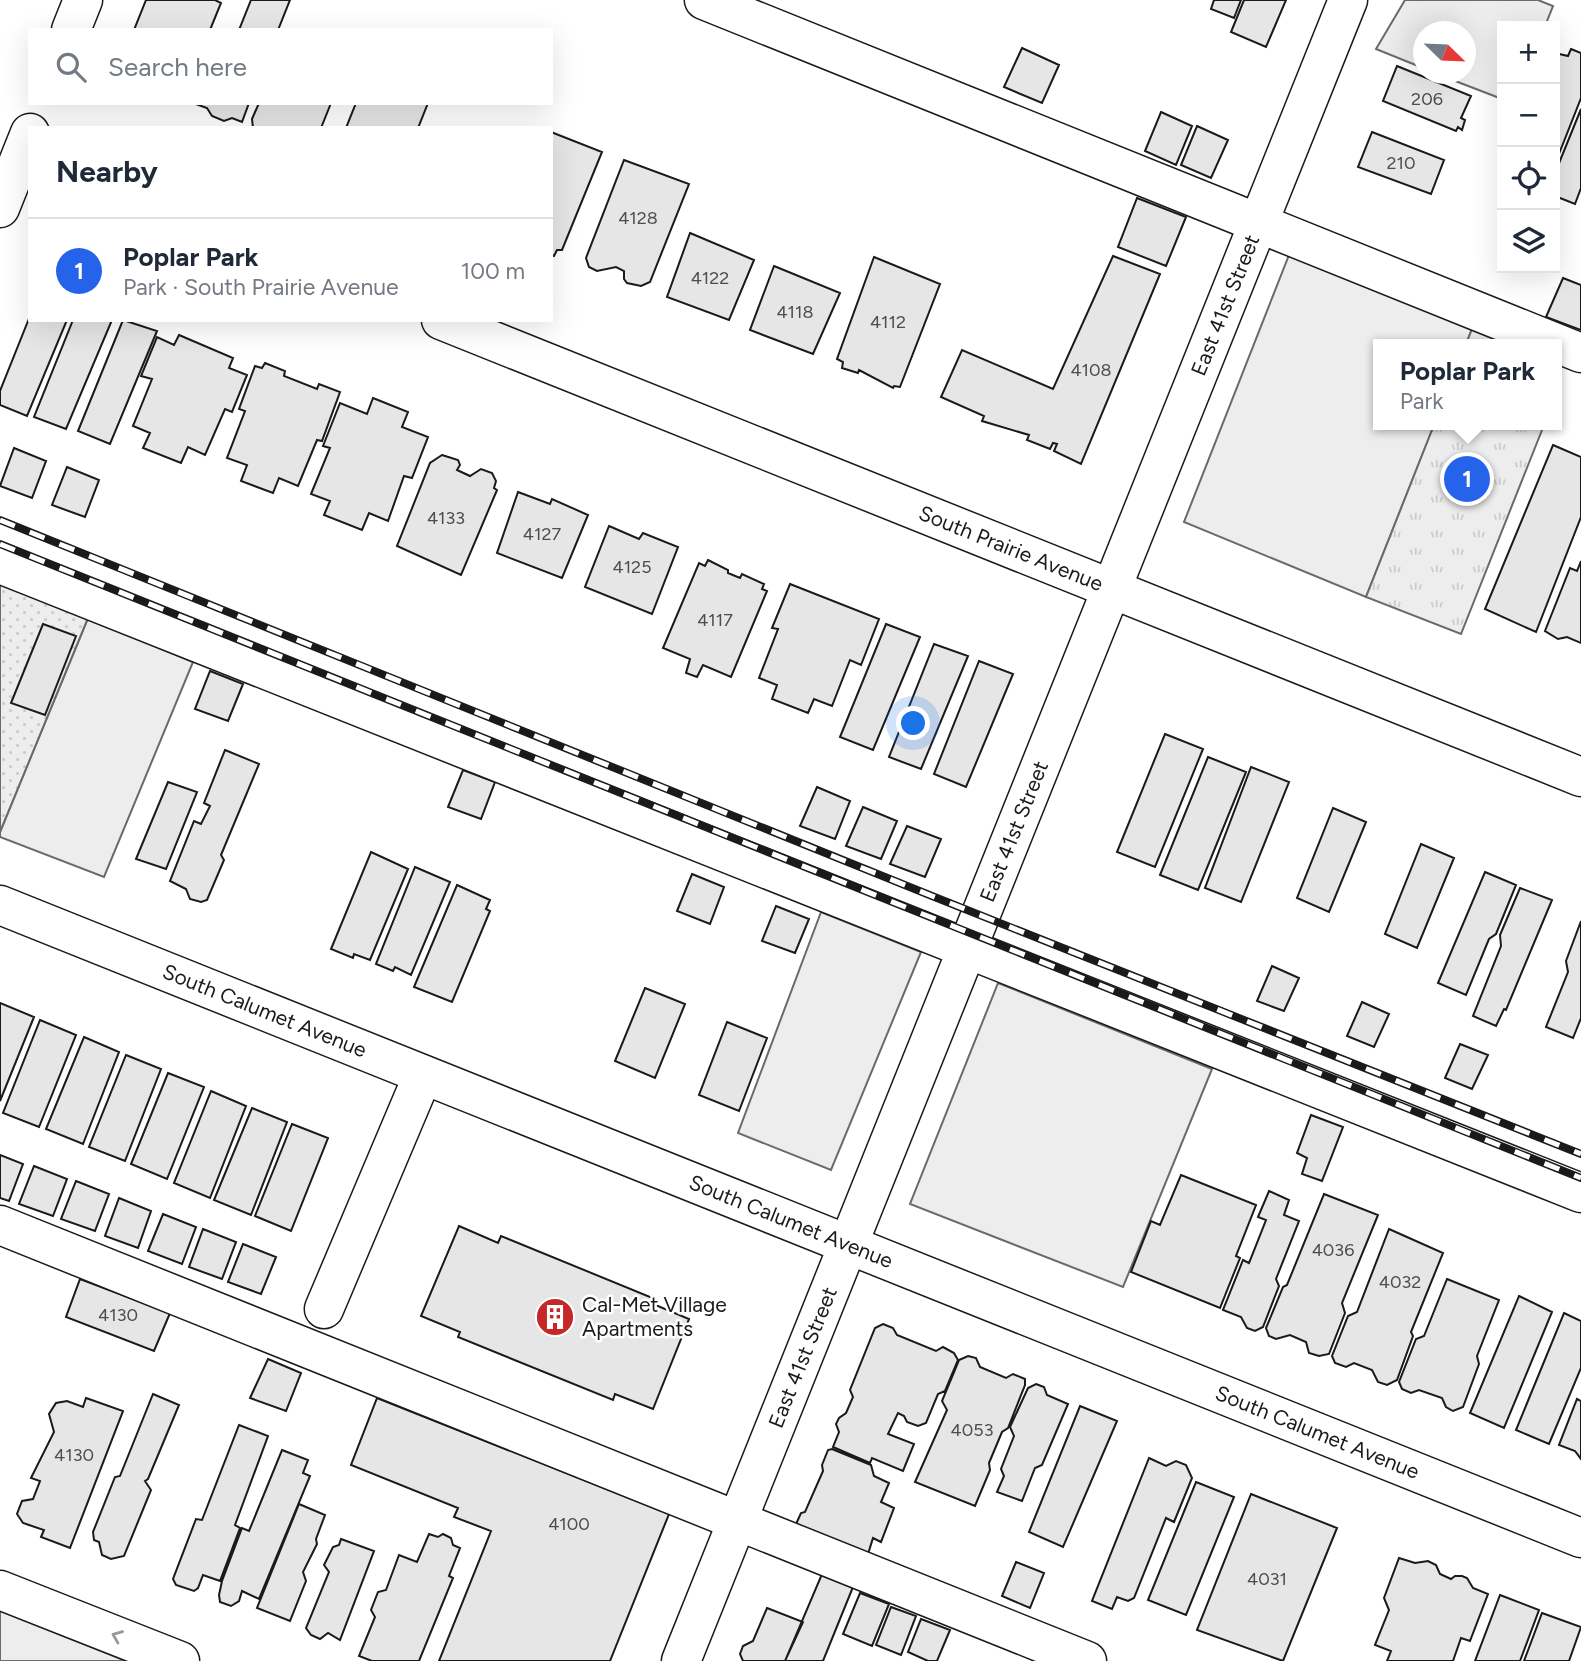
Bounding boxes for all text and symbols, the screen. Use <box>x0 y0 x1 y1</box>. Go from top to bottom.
north arrow <box>1413 21 1476 84</box>
map controls <box>1497 21 1560 273</box>
button: + <box>1497 21 1560 84</box>
search box <box>28 28 553 105</box>
icon: search <box>52 48 90 86</box>
text: Search here <box>108 51 247 83</box>
button: − <box>1497 84 1560 147</box>
house number: 206 <box>1411 88 1443 110</box>
button: locate <box>1497 147 1560 210</box>
house number: 210 <box>1386 152 1416 174</box>
text: Nearby <box>56 153 158 190</box>
house number: 4128 <box>618 207 658 229</box>
button: layers <box>1497 210 1560 273</box>
street label: East 41st Street <box>1185 231 1264 379</box>
text: Poplar Park <box>123 241 259 273</box>
text: 1 <box>74 257 84 285</box>
text: 100 m <box>461 257 525 285</box>
house number: 4122 <box>691 267 729 289</box>
text: Park · South Prairie Avenue <box>123 273 399 301</box>
house number: 4118 <box>776 301 814 323</box>
house number: 4112 <box>870 311 906 333</box>
popup <box>1373 339 1562 430</box>
text: Poplar Park <box>1400 355 1535 387</box>
house number: 4108 <box>1070 359 1112 381</box>
text: Park <box>1400 387 1443 415</box>
pin: 1 <box>1444 453 1490 505</box>
street label: South Prairie Avenue <box>915 500 1107 596</box>
house number: 4133 <box>427 507 465 529</box>
house number: 4127 <box>523 523 562 545</box>
house number: 4125 <box>612 556 652 578</box>
house number: 4117 <box>697 609 733 631</box>
your location <box>896 706 930 740</box>
street label: East 41st Street <box>974 757 1053 905</box>
street label: South Calumet Avenue <box>159 958 370 1062</box>
street label: South Calumet Avenue <box>686 1169 897 1273</box>
house number: 4036 <box>1312 1239 1354 1261</box>
house number: 4032 <box>1379 1271 1421 1293</box>
street label: East 41st Street <box>763 1283 842 1431</box>
place label: Cal-Met Village Apartments <box>582 1292 727 1341</box>
building icon: Cal-Met Village Apartments <box>534 1296 576 1338</box>
house number: 4130 <box>98 1304 138 1326</box>
street label: South Calumet Avenue <box>1212 1380 1423 1484</box>
house number: 4053 <box>951 1419 993 1441</box>
house number: 4130 <box>54 1444 94 1466</box>
house number: 4100 <box>548 1513 590 1535</box>
house number: 4031 <box>1247 1568 1287 1590</box>
one-way arrow <box>111 1630 123 1644</box>

